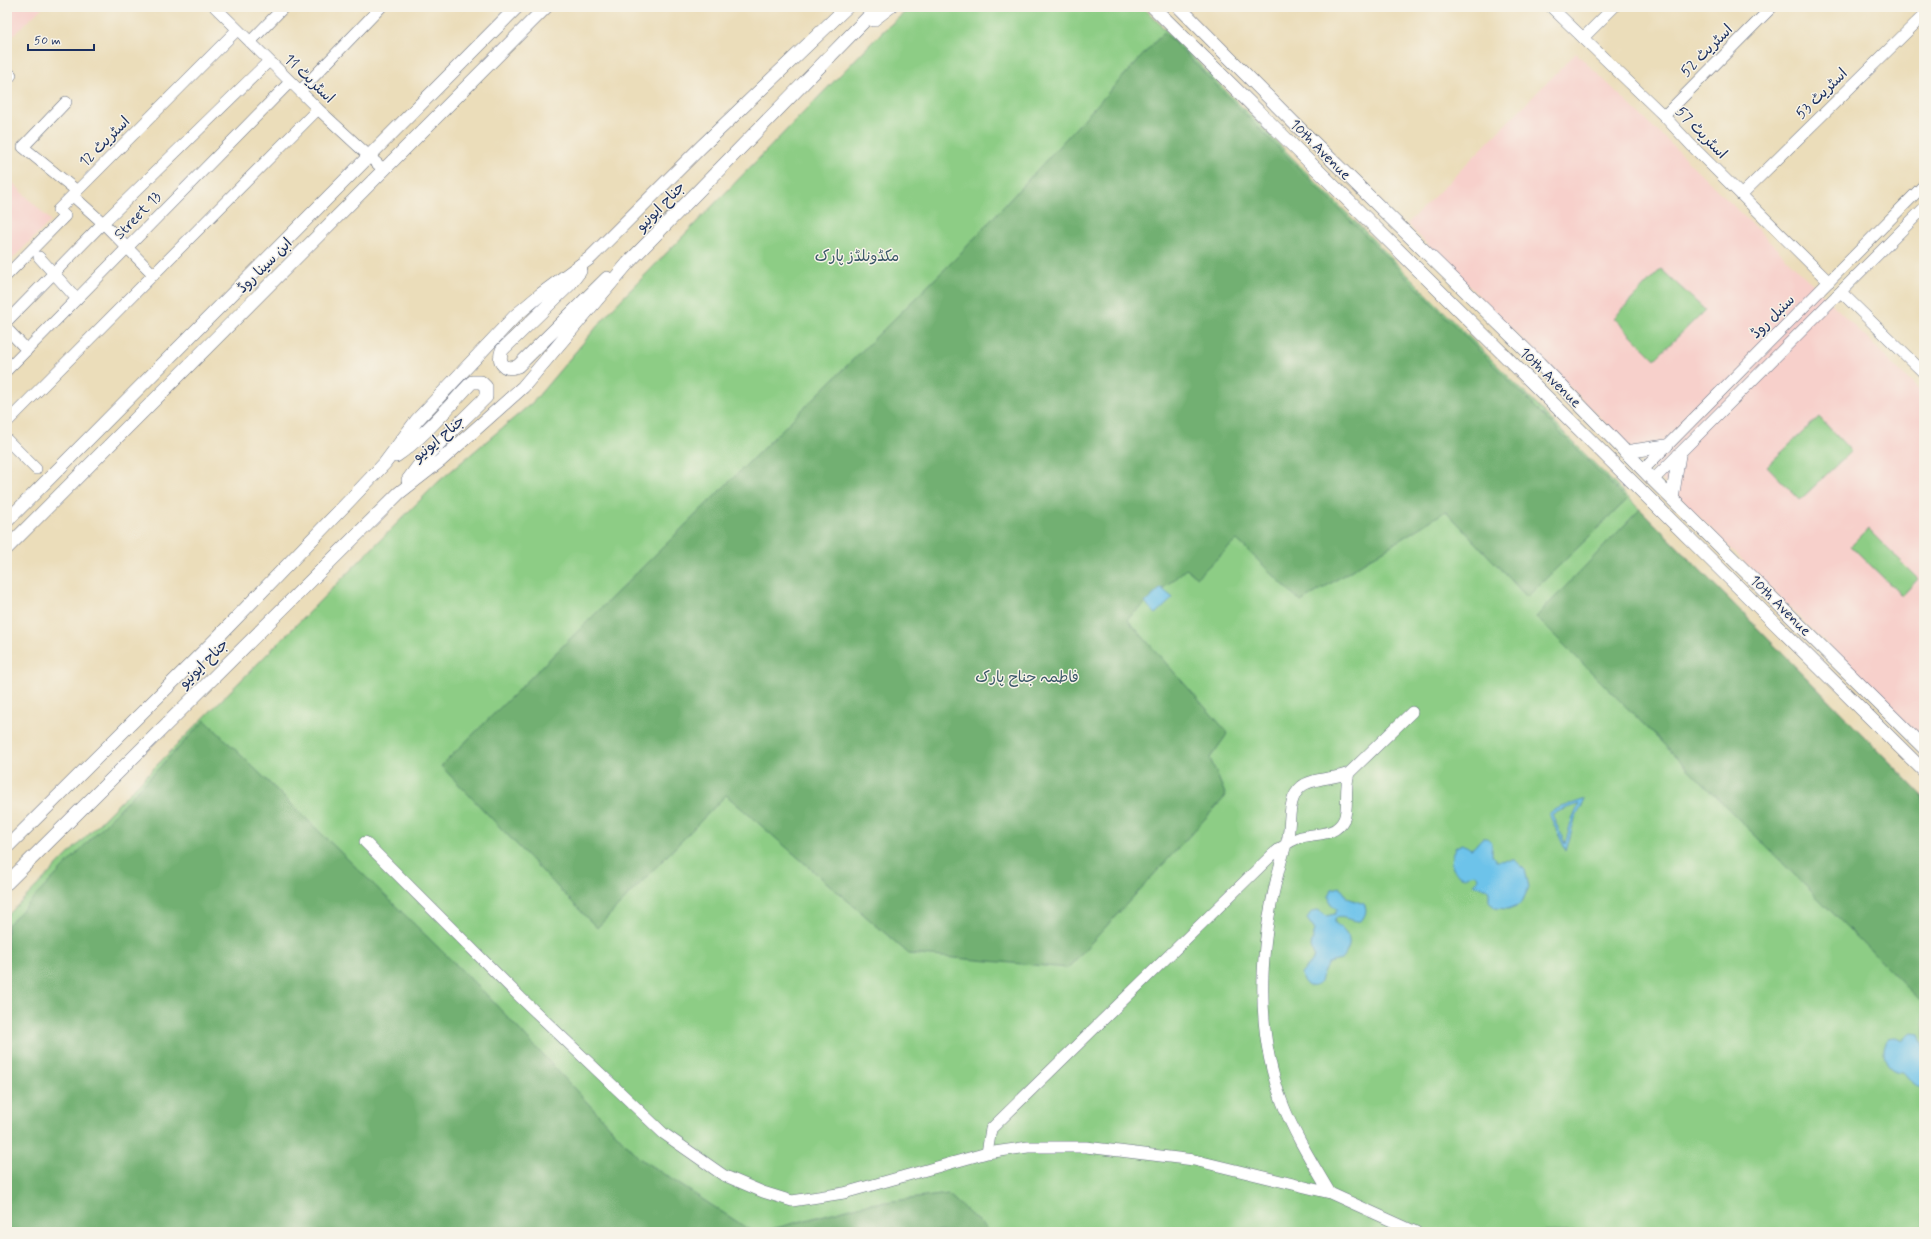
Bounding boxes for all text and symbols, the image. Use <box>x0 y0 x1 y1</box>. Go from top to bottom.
street label: اسٹریٹ 52 <box>1676 20 1738 82</box>
scale bar <box>28 26 94 52</box>
text: 50 m <box>34 33 61 49</box>
street label: اسٹریٹ 11 <box>279 50 339 108</box>
street label: اسٹریٹ 53 <box>1792 64 1852 124</box>
street label: اسٹریٹ 57 <box>1671 102 1731 164</box>
street label: اسٹریٹ 12 <box>75 112 135 172</box>
street label: 10th Avenue <box>1285 115 1355 185</box>
street label: جناح ایونیو <box>631 177 690 237</box>
street label: Street 13 <box>110 187 166 245</box>
street label: ابن سینا روڈ <box>233 234 297 298</box>
park label: مکڈونلڈز پارک <box>815 247 899 267</box>
street label: سنبل روڈ <box>1746 290 1800 344</box>
street label: 10th Avenue <box>1515 343 1585 413</box>
street label: جناح ایونیو <box>408 411 469 467</box>
street label: 10th Avenue <box>1745 571 1815 641</box>
street label: جناح ایونیو <box>174 635 233 694</box>
park label: فاطمہ جناح پارک <box>975 668 1079 688</box>

